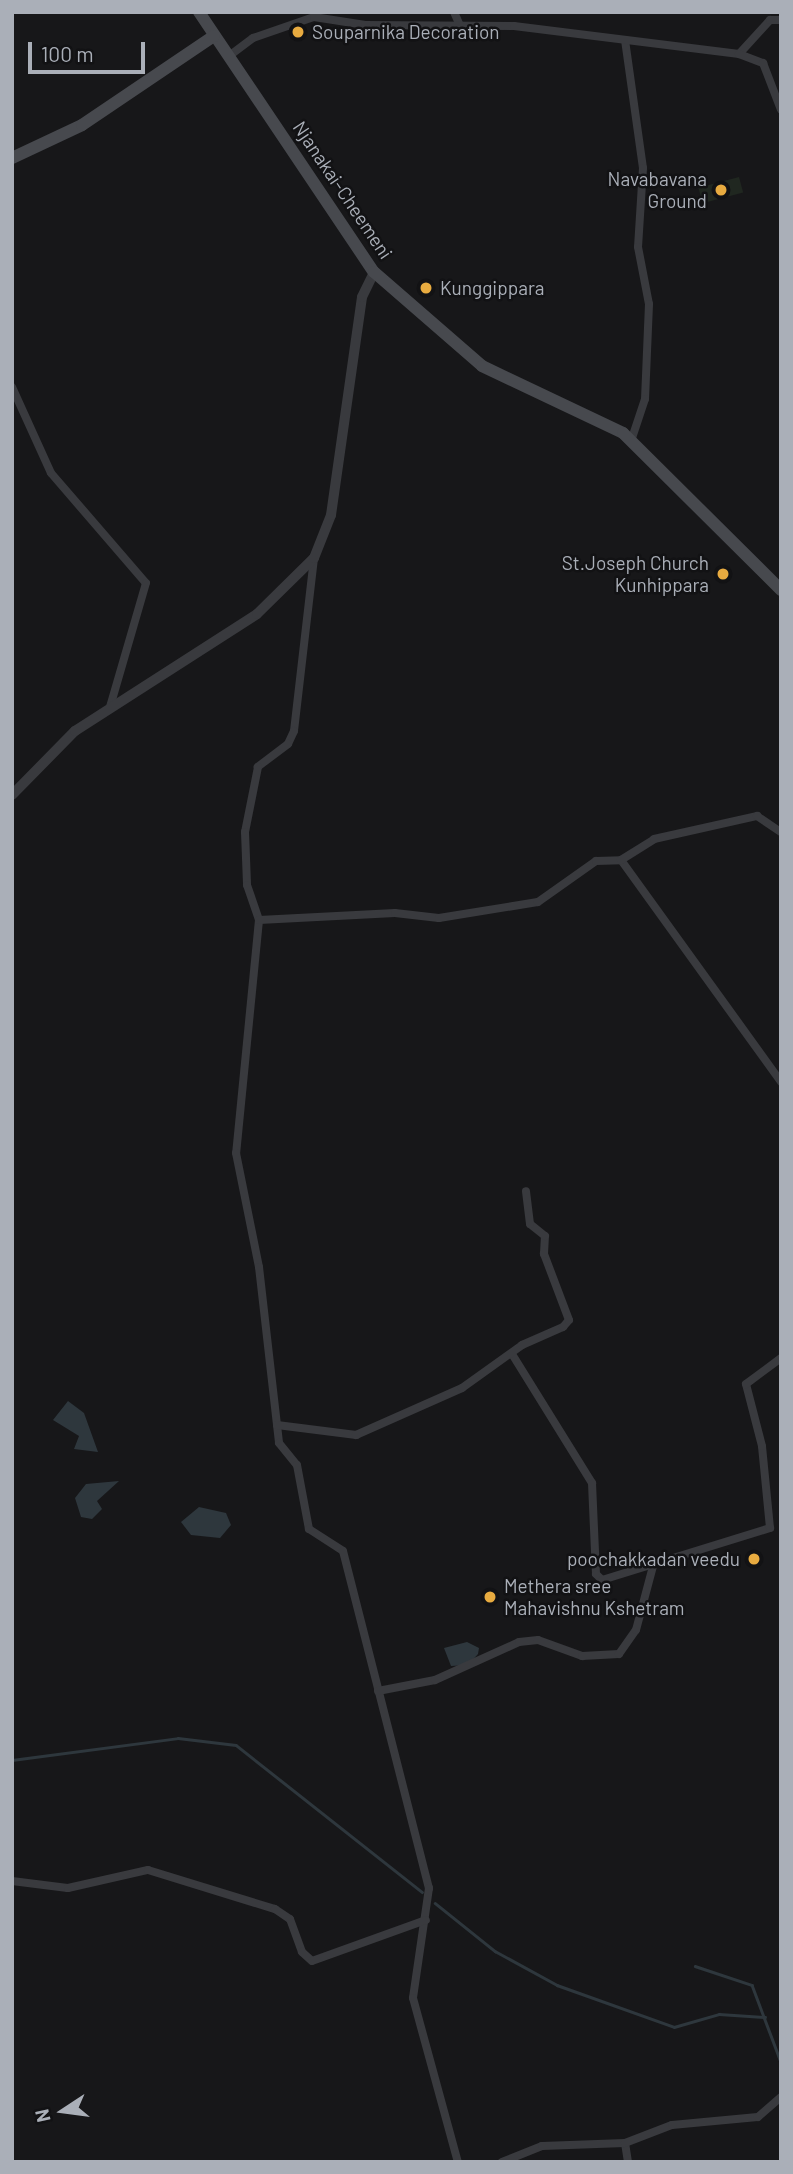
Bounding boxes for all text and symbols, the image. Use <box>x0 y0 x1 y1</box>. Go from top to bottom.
place label: Souparnika Decoration <box>312 21 500 43</box>
marker: Souparnika Decoration <box>290 24 306 40</box>
scale bar <box>32 28 149 72</box>
text: 100 m <box>41 41 94 66</box>
street label: Njanakai-Cheemeni <box>288 117 398 263</box>
place label: Navabavana Ground <box>608 168 707 212</box>
marker: Navabavana Ground <box>713 182 729 198</box>
place label: Kunggippara <box>440 277 544 299</box>
marker: Kunggippara <box>418 280 434 296</box>
place label: St.Joseph Church Kunhippara <box>562 552 709 596</box>
marker: St.Joseph Church Kunhippara <box>715 566 731 582</box>
place label: poochakkadan veedu <box>567 1548 740 1570</box>
marker: poochakkadan veedu <box>746 1551 762 1567</box>
place label: Methera sree Mahavishnu Kshetram <box>504 1575 685 1619</box>
marker: Methera sree Mahavishnu Kshetram <box>482 1589 498 1605</box>
north arrow <box>28 2076 98 2146</box>
text: N <box>29 2107 55 2125</box>

